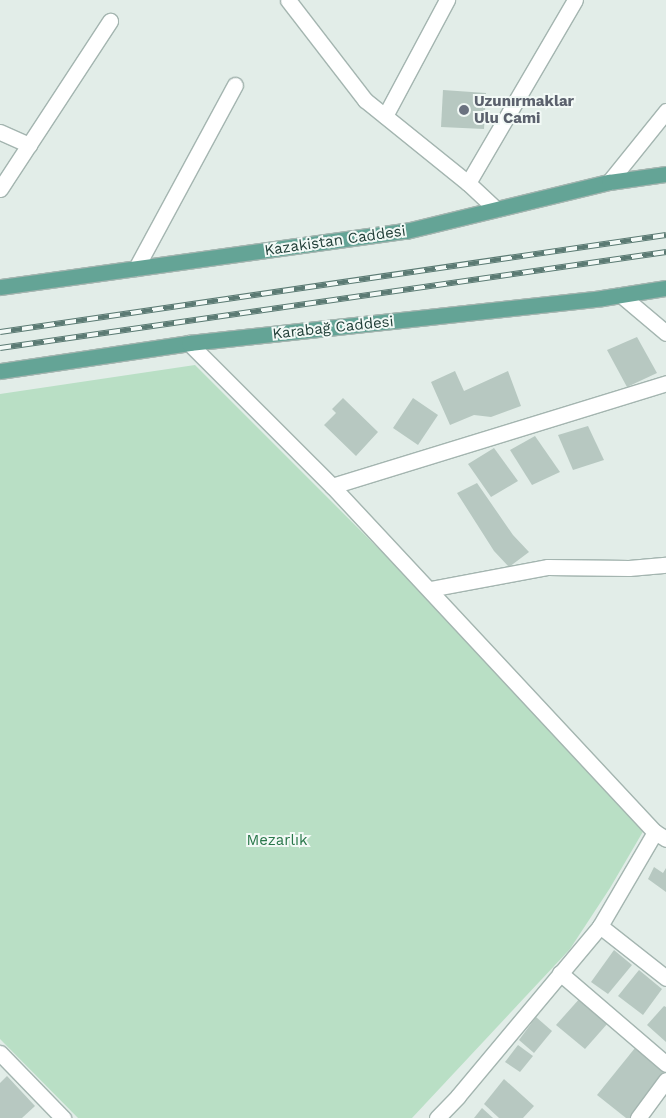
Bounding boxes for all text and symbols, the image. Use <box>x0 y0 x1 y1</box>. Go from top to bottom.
place label: Uzunırmaklar Ulu Cami <box>474 92 574 127</box>
marker: Uzunırmaklar Ulu Cami <box>458 104 470 116</box>
street label: Kazakistan Caddesi <box>263 222 407 260</box>
street label: Karabağ Caddesi <box>272 313 394 343</box>
park label: Mezarlık <box>246 832 308 850</box>

